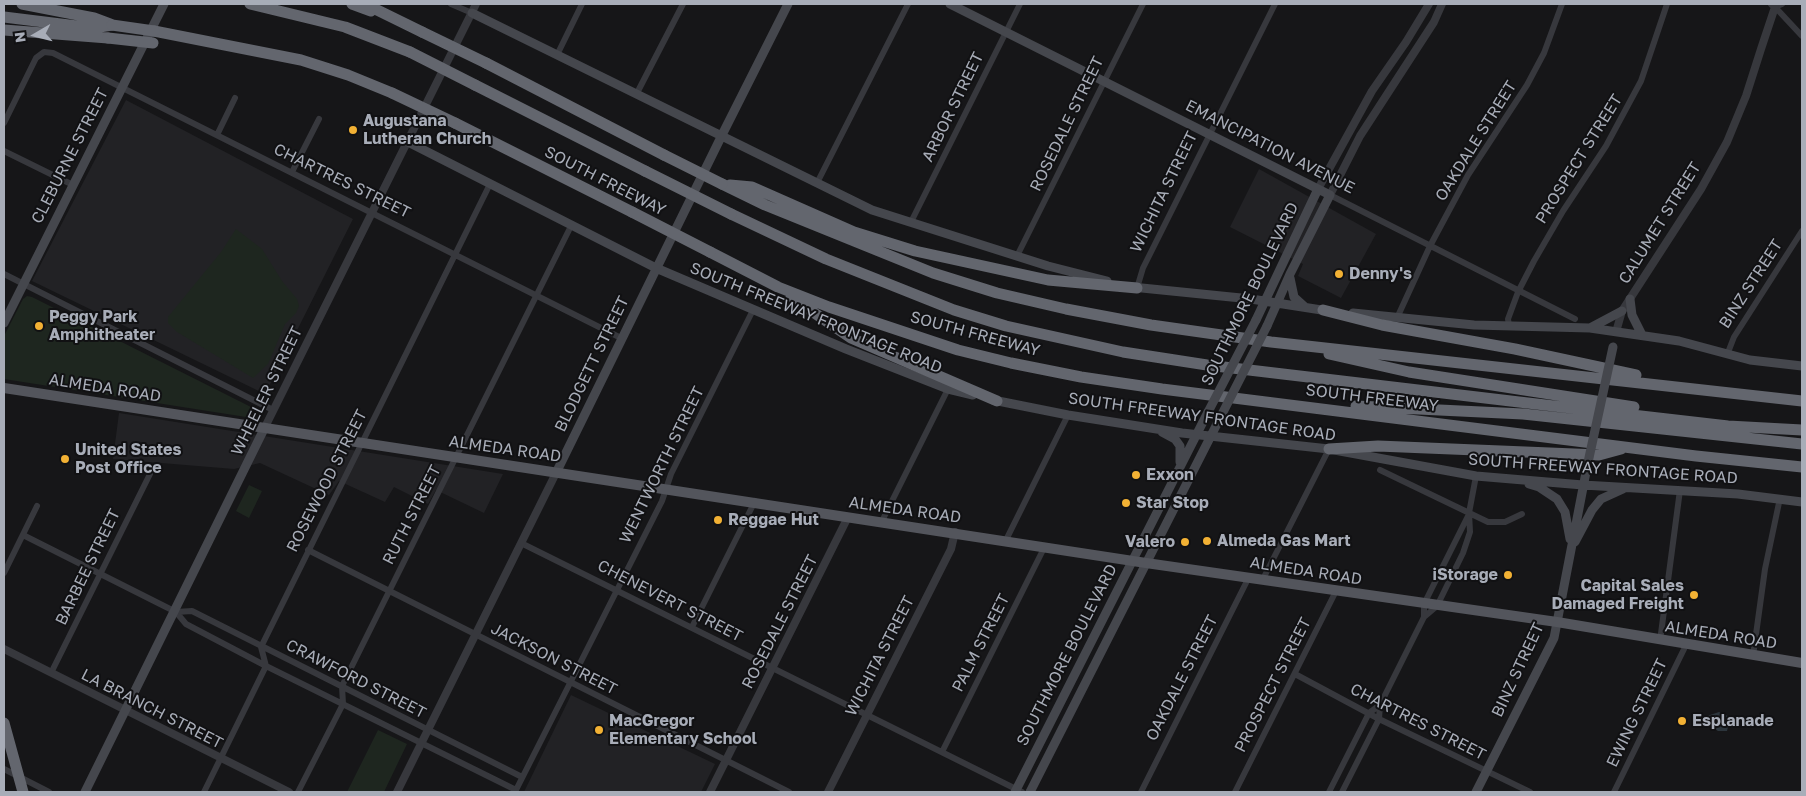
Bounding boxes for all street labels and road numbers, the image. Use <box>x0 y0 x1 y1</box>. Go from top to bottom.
street label: ARBOR STREET <box>918 49 988 165</box>
street label: ROSEDALE STREET <box>1026 53 1108 195</box>
street label: OAKDALE STREET <box>1431 77 1521 205</box>
street label: CLEBURNE STREET <box>28 85 112 227</box>
street label: PROSPECT STREET <box>1531 91 1627 227</box>
street label: EMANCIPATION AVENUE <box>1182 96 1358 198</box>
street label: WICHITA STREET <box>1126 128 1202 256</box>
street label: CHARTRES STREET <box>270 140 414 222</box>
street label: SOUTH FREEWAY <box>541 142 669 220</box>
street label: CALUMET STREET <box>1615 159 1705 287</box>
street label: SOUTHMORE BOULEVARD <box>1197 199 1303 389</box>
street label: BINZ STREET <box>1715 236 1787 332</box>
street label: SOUTH FREEWAY FRONTAGE ROAD <box>687 258 945 378</box>
street label: BLODGETT STREET <box>551 293 633 435</box>
street label: SOUTH FREEWAY <box>908 307 1042 361</box>
street label: WHEELER STREET <box>227 323 307 459</box>
street label: ALMEDA ROAD <box>48 370 162 406</box>
street label: SOUTH FREEWAY <box>1305 380 1439 416</box>
street label: WENTWORTH STREET <box>616 383 708 547</box>
street label: SOUTH FREEWAY FRONTAGE ROAD <box>1067 389 1337 445</box>
street label: ROSEWOOD STREET <box>283 407 371 555</box>
street label: ALMEDA ROAD <box>448 432 562 466</box>
street label: SOUTH FREEWAY FRONTAGE ROAD <box>1467 450 1739 488</box>
street label: RUTH STREET <box>379 462 445 568</box>
street label: ALMEDA ROAD <box>848 493 962 527</box>
street label: BARBEE STREET <box>52 506 124 628</box>
street label: ROSEDALE STREET <box>738 552 822 692</box>
street label: ALMEDA ROAD <box>1249 553 1363 589</box>
street label: CHENEVERT STREET <box>594 556 746 646</box>
street label: SOUTHMORE BOULEVARD <box>1013 561 1121 749</box>
street label: PALM STREET <box>948 591 1014 695</box>
street label: WICHITA STREET <box>841 593 919 719</box>
street label: OAKDALE STREET <box>1142 612 1222 744</box>
street label: PROSPECT STREET <box>1231 614 1315 756</box>
street label: ALMEDA ROAD <box>1664 617 1778 653</box>
street label: JACKSON STREET <box>488 619 620 699</box>
street label: BINZ STREET <box>1488 620 1548 720</box>
street label: CRAWFORD STREET <box>283 635 429 723</box>
street label: EWING STREET <box>1602 656 1672 770</box>
street label: LA BRANCH STREET <box>78 665 226 753</box>
street label: CHARTRES STREET <box>1347 679 1489 765</box>

